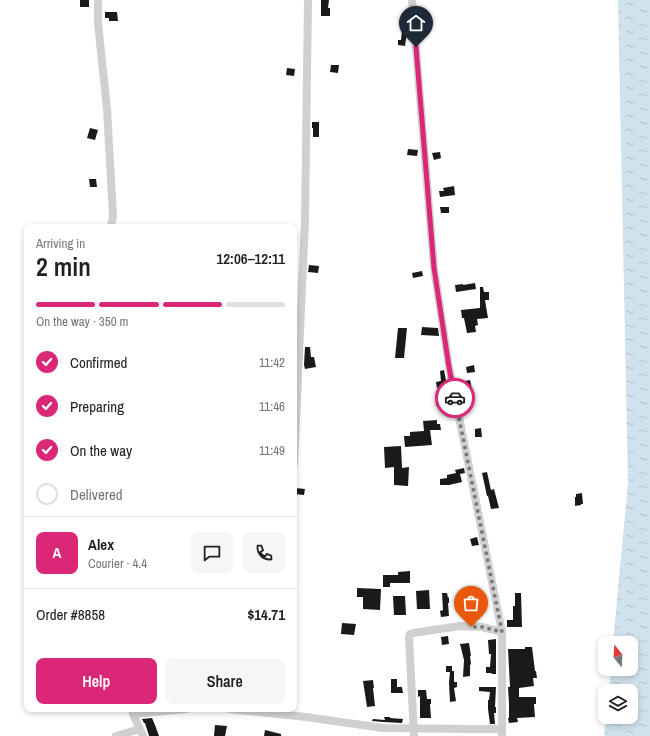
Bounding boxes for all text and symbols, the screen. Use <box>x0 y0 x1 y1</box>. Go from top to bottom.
pin <box>399 6 433 47</box>
icon: home <box>405 12 427 34</box>
text: Arriving in <box>36 235 85 252</box>
text: 12:06–12:11 <box>216 248 285 269</box>
text: 2 min <box>36 249 91 284</box>
text: On the way · 350 m <box>36 313 128 330</box>
icon: check <box>36 351 58 373</box>
text: Confirmed <box>70 352 127 373</box>
text: 11:42 <box>259 354 285 371</box>
courier <box>435 378 475 418</box>
icon: car <box>444 387 466 409</box>
icon: check <box>36 395 58 417</box>
text: Preparing <box>70 396 124 417</box>
text: 11:46 <box>259 398 285 415</box>
icon: check <box>36 439 58 461</box>
text: On the way <box>70 440 132 461</box>
text: 11:49 <box>259 442 285 459</box>
text: Delivered <box>70 484 123 505</box>
button: chat <box>191 532 233 574</box>
button: phone <box>243 532 285 574</box>
text: Alex <box>88 534 114 555</box>
text: A <box>53 542 61 563</box>
text: Courier · 4.4 <box>88 555 147 572</box>
pin <box>454 586 488 627</box>
icon: bag <box>460 592 482 614</box>
text: Order #8858 <box>36 604 105 625</box>
text: $14.71 <box>247 604 285 625</box>
north arrow <box>598 636 638 676</box>
map controls <box>598 636 638 724</box>
button: Help <box>36 658 157 704</box>
button: Share <box>165 658 285 704</box>
button: layers <box>598 684 638 724</box>

